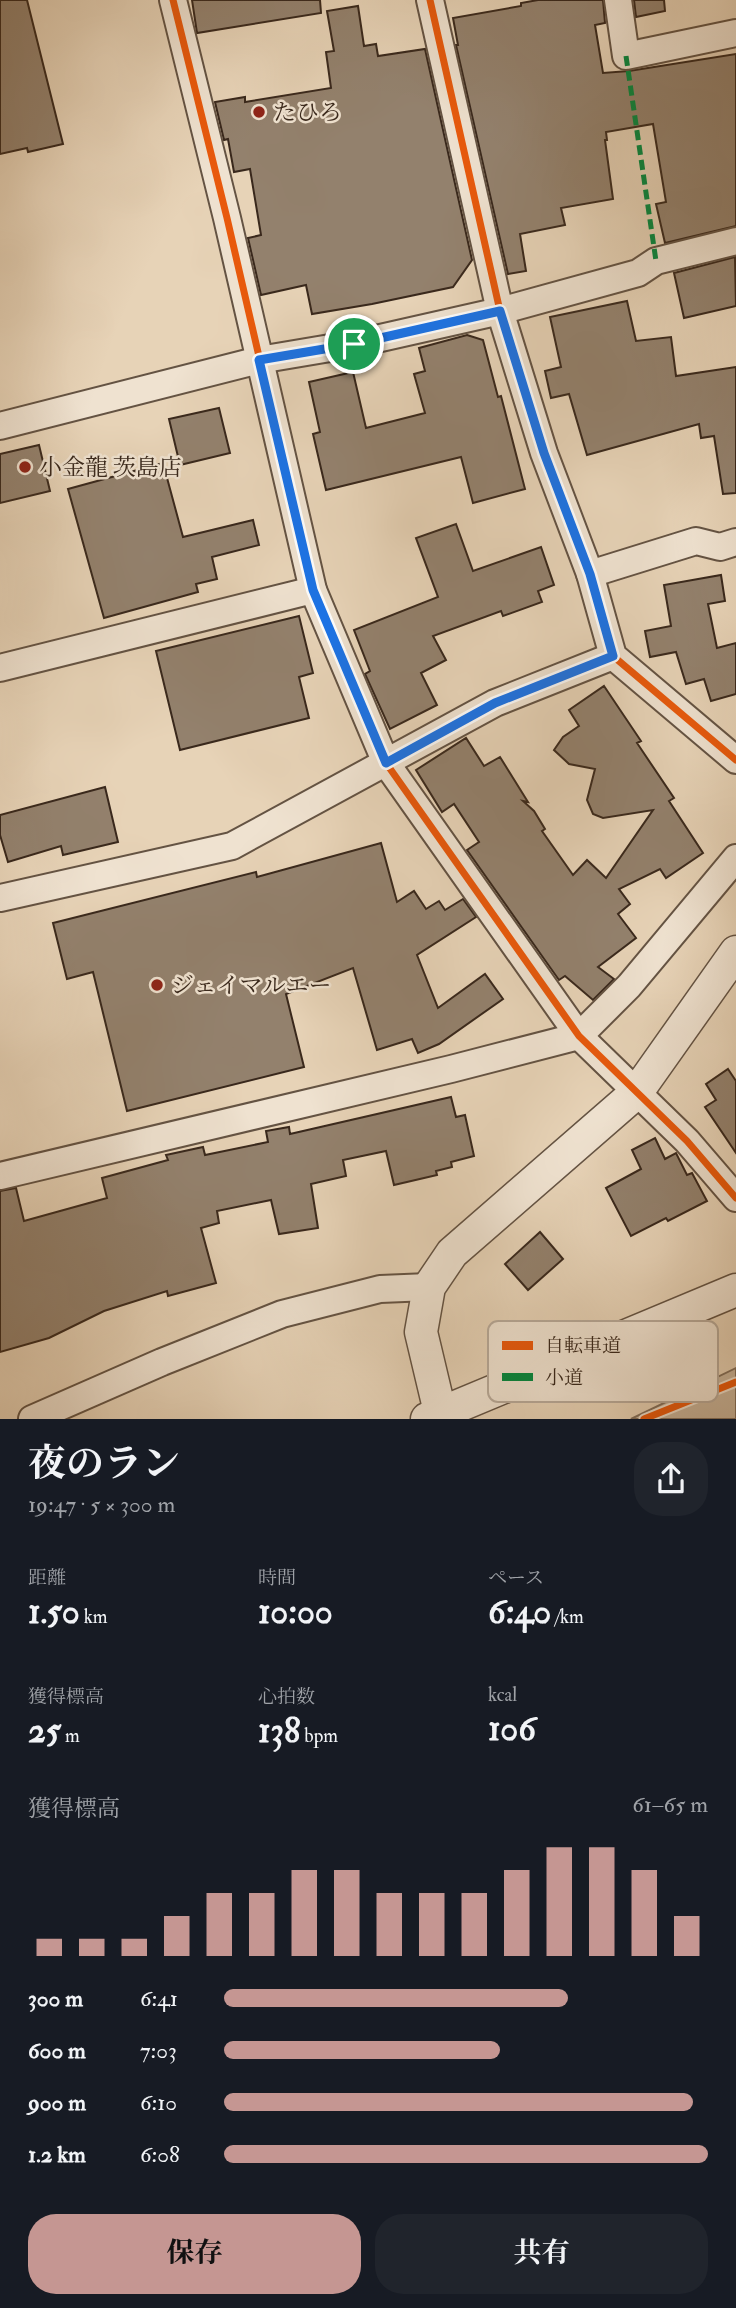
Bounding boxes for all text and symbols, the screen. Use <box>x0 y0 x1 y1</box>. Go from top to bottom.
place label: たひろ <box>273 98 342 127</box>
marker: たひろ <box>251 104 267 120</box>
pin <box>324 314 384 374</box>
icon: arrive <box>335 325 373 363</box>
place label: 小金龍 茨島店 <box>39 453 182 482</box>
marker: 小金龍 茨島店 <box>17 459 33 475</box>
place label: ジェイマルエー <box>171 971 332 1000</box>
marker: ジェイマルエー <box>149 977 165 993</box>
legend <box>488 1321 718 1402</box>
text: 自転車道 <box>545 1334 621 1358</box>
text: 小道 <box>545 1366 583 1390</box>
text: 夜のラン <box>28 1440 180 1488</box>
button: share <box>634 1442 708 1516</box>
text: 19:47 · 5 × 300 m <box>28 1490 175 1519</box>
text: 距離 <box>28 1566 66 1590</box>
text: 時間 <box>258 1566 296 1590</box>
text: ペース <box>488 1566 544 1590</box>
text: 1.50 <box>28 1590 80 1634</box>
text: 10:00 <box>258 1590 333 1634</box>
text: 6:40 <box>488 1590 551 1634</box>
text: km <box>80 1605 108 1629</box>
text: /km <box>551 1605 584 1629</box>
text: kcal <box>488 1683 517 1707</box>
text: 獲得標高 <box>28 1685 104 1709</box>
text: 心拍数 <box>258 1685 315 1709</box>
text: 106 <box>488 1707 536 1751</box>
text: 25 <box>28 1709 61 1753</box>
text: 138 <box>258 1709 300 1753</box>
text: m <box>61 1724 80 1748</box>
text: bpm <box>300 1724 338 1748</box>
text: 61–65 m <box>632 1790 708 1819</box>
text: 獲得標高 <box>28 1794 120 1823</box>
text: 300 m <box>28 1984 83 2013</box>
text: 6:41 <box>140 1984 178 2013</box>
text: 600 m <box>28 2036 86 2065</box>
text: 7:03 <box>140 2036 177 2065</box>
text: 900 m <box>28 2088 86 2117</box>
text: 6:10 <box>140 2088 177 2117</box>
text: 1.2 km <box>28 2140 86 2169</box>
text: 6:08 <box>140 2140 180 2169</box>
button: 保存 <box>28 2214 361 2294</box>
button: 共有 <box>375 2214 708 2294</box>

